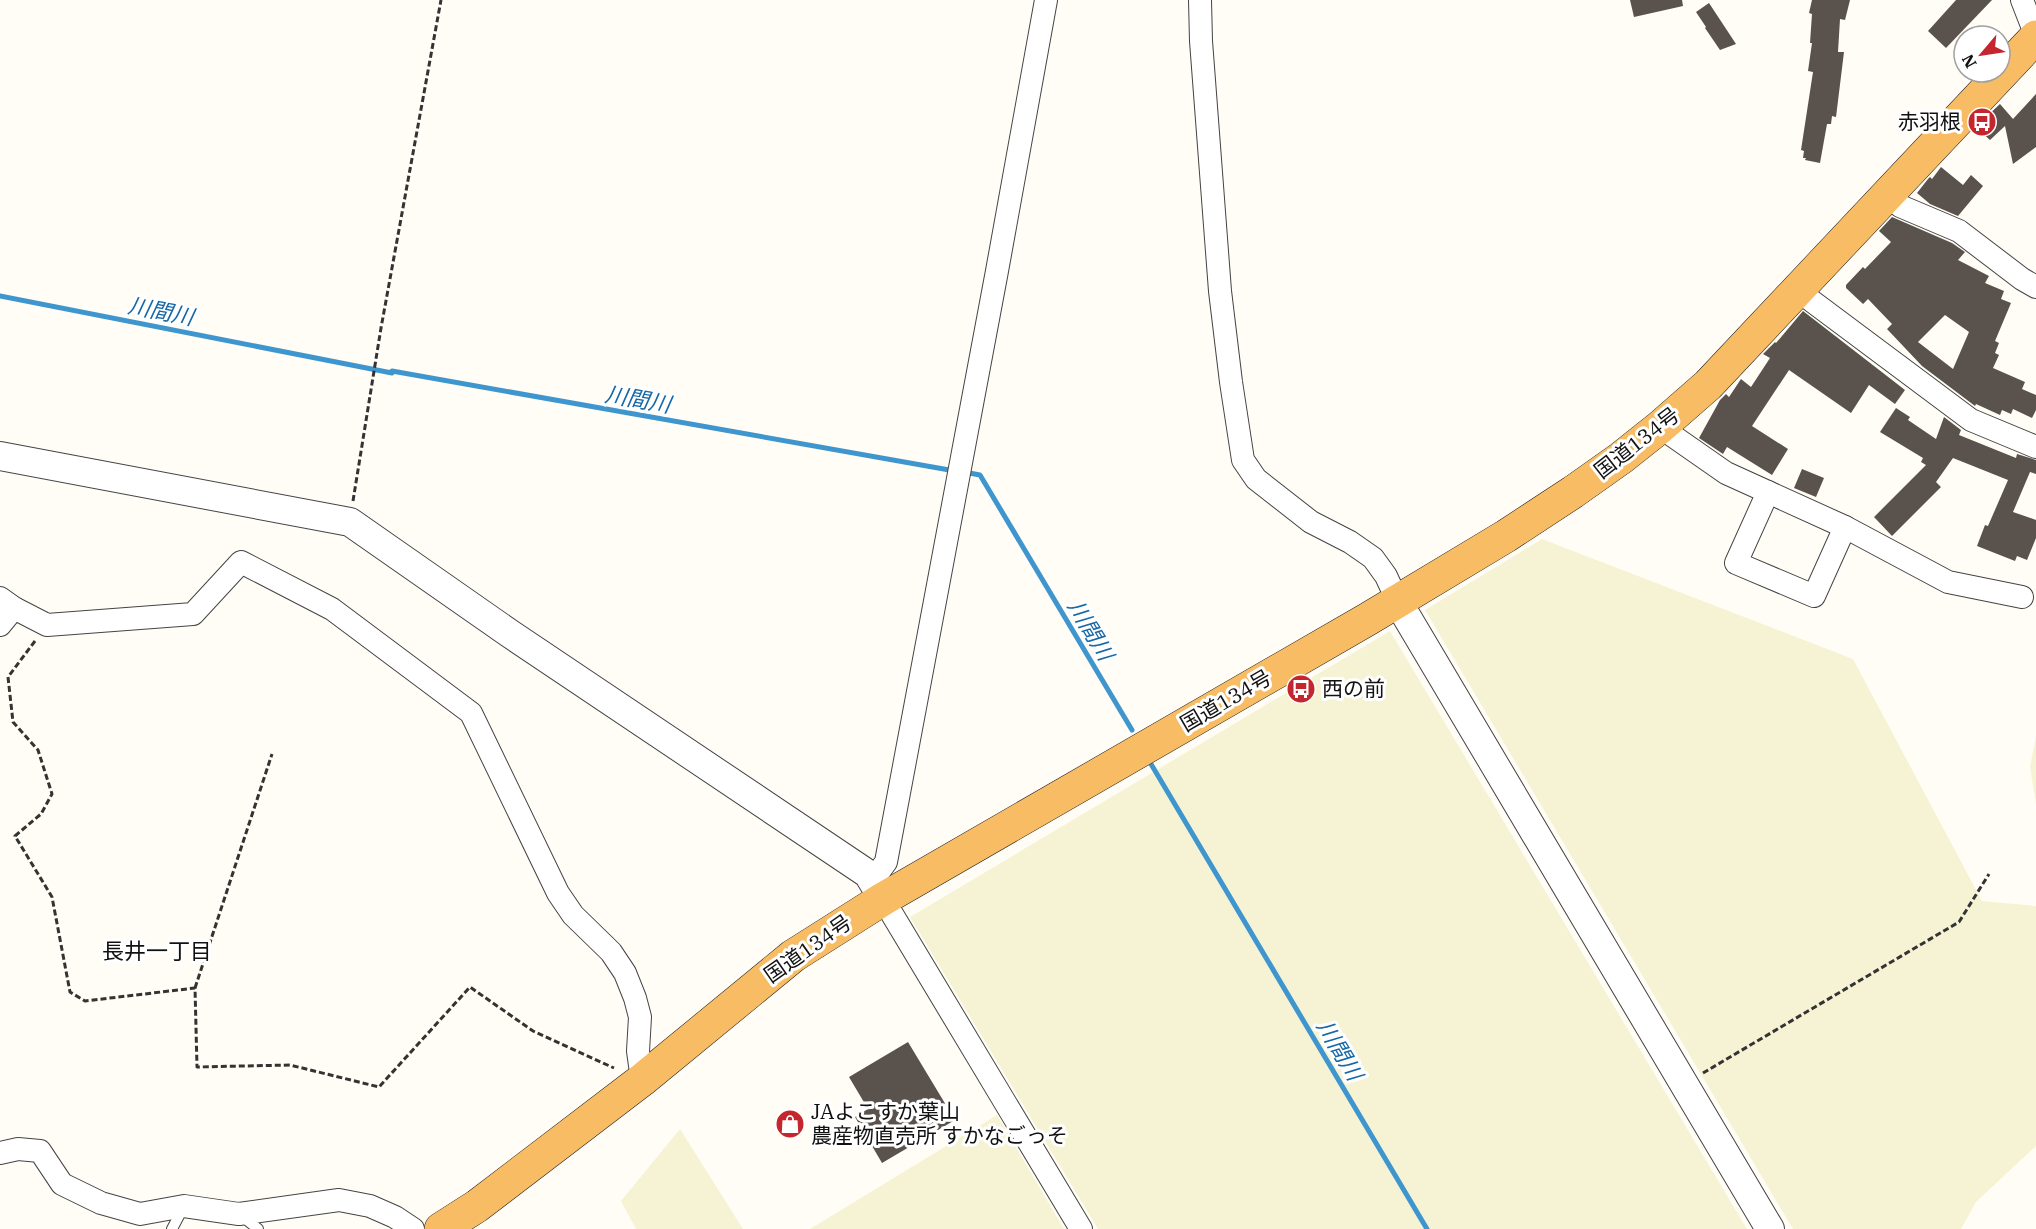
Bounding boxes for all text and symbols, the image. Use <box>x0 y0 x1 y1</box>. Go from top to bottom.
north arrow <box>1952 24 2012 84</box>
text: N <box>1957 51 1981 72</box>
bus stop icon: 赤羽根 <box>1966 106 1998 138</box>
place label: 赤羽根 <box>1898 107 1961 135</box>
water label: 川間川 <box>126 290 198 331</box>
water label: 川間川 <box>603 378 675 419</box>
street label: 国道134号 <box>1588 400 1685 484</box>
water label: 川間川 <box>1062 594 1122 667</box>
street label: 国道134号 <box>1175 663 1276 737</box>
bus stop icon: 西の前 <box>1285 673 1317 705</box>
place label: 西の前 <box>1322 674 1385 702</box>
street label: 国道134号 <box>758 908 857 989</box>
district label: 長井一丁目 <box>102 936 212 965</box>
water label: 川間川 <box>1311 1014 1371 1087</box>
place label: JAよこすか葉山 農産物直売所 すかなごっそ <box>811 1097 1068 1149</box>
shop icon: JAよこすか葉山 農産物直売所 すかなごっそ <box>774 1108 806 1140</box>

